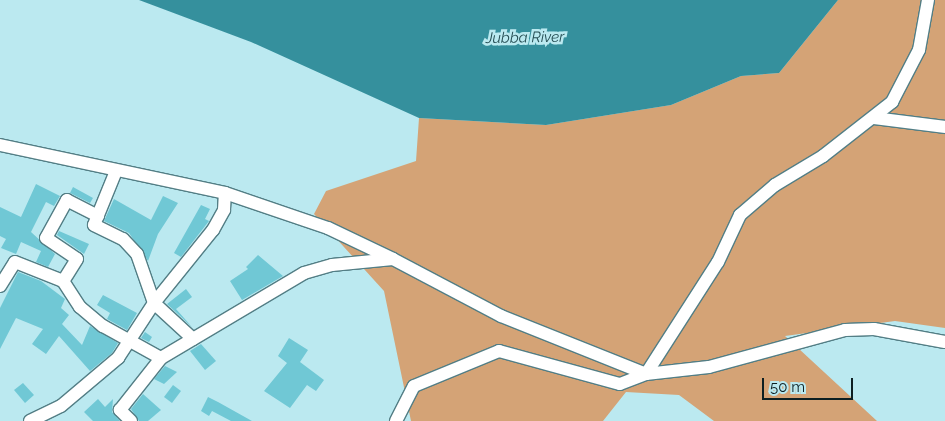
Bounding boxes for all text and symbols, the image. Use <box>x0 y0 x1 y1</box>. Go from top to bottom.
water label: Jubba River <box>485 28 565 48</box>
scale bar <box>765 368 856 400</box>
text: 50 m <box>770 378 805 396</box>

